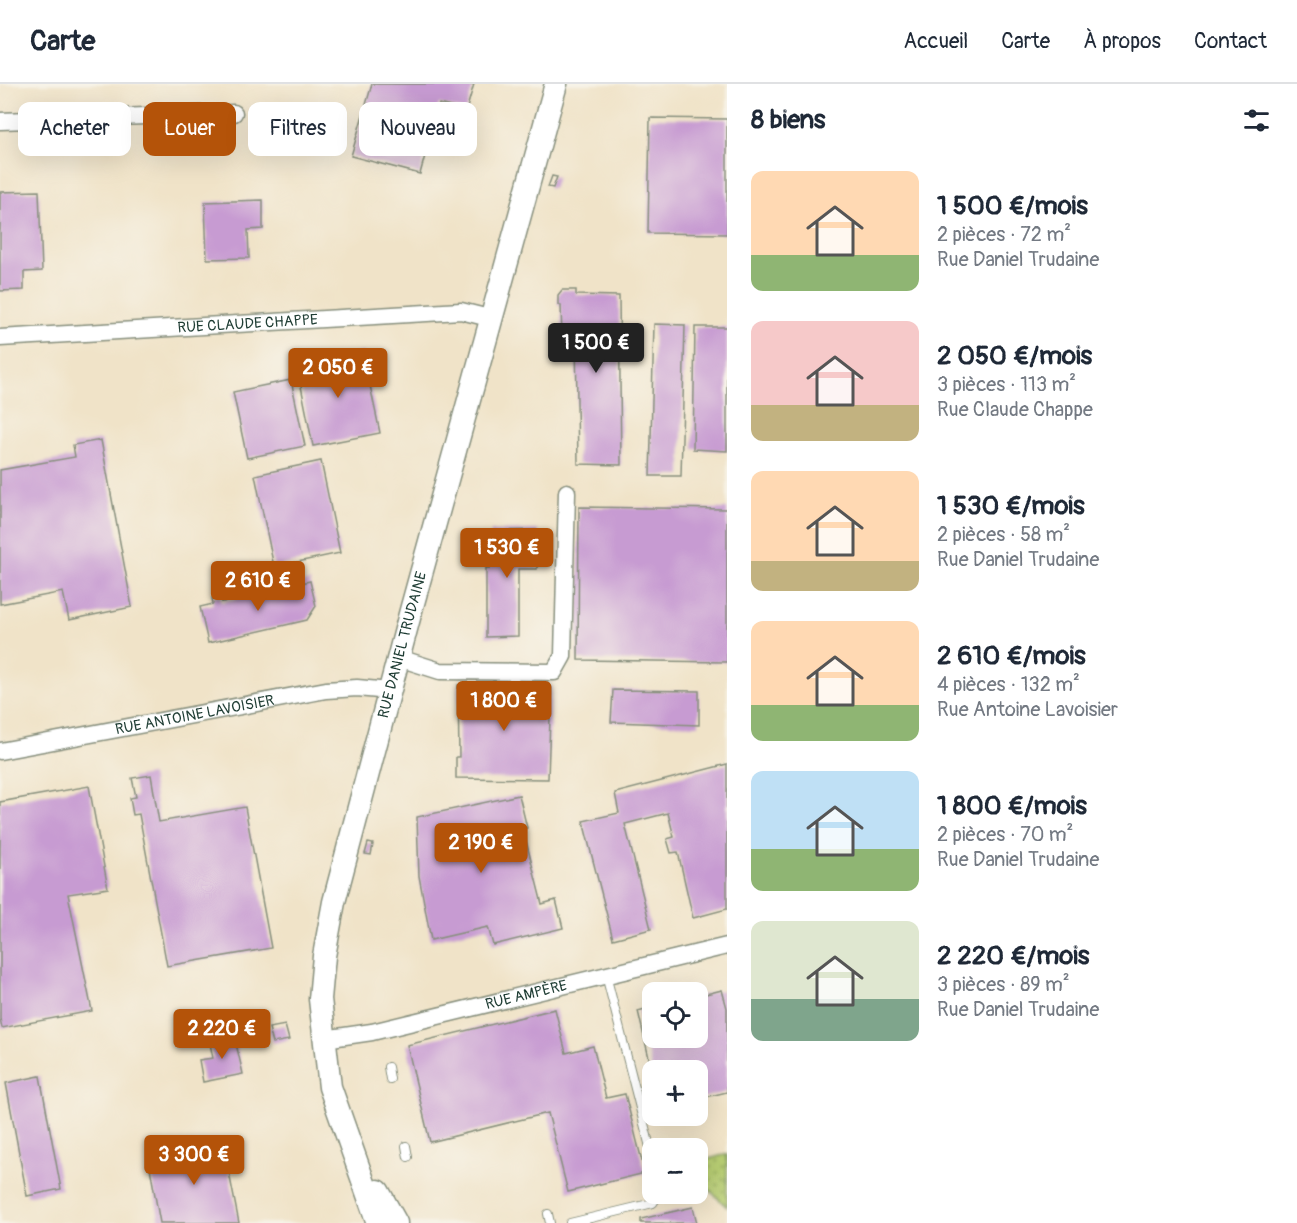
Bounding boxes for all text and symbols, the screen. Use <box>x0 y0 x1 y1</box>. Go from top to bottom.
text: Carte <box>30 24 95 59</box>
text: Accueil <box>904 28 968 55</box>
text: Carte <box>1001 28 1050 55</box>
text: À propos <box>1083 28 1161 55</box>
text: Contact <box>1194 28 1267 55</box>
chip: Acheter <box>18 102 131 156</box>
chip: Louer <box>143 102 236 156</box>
chip: Filtres <box>248 102 347 156</box>
chip: Nouveau <box>359 102 477 156</box>
text: 8 biens <box>751 104 825 136</box>
icon: filters <box>1240 104 1273 137</box>
text: 1 500 €/mois <box>937 190 1088 222</box>
icon: home <box>799 195 871 267</box>
text: 2 pièces · 72 m² <box>937 222 1071 247</box>
text: Rue Daniel Trudaine <box>937 247 1099 272</box>
street label: RUE CLAUDE CHAPPE <box>177 310 318 337</box>
pin: 1 500 € <box>541 323 651 374</box>
text: 1 500 € <box>562 330 630 355</box>
text: 2 050 €/mois <box>937 340 1092 372</box>
icon: home <box>799 345 871 417</box>
pin: 2 050 € <box>283 348 393 399</box>
text: 2 050 € <box>302 355 374 380</box>
text: 3 pièces · 113 m² <box>937 372 1076 397</box>
text: Rue Claude Chappe <box>937 397 1093 422</box>
text: 1 530 €/mois <box>937 490 1085 522</box>
icon: home <box>799 495 871 567</box>
text: 2 pièces · 58 m² <box>937 522 1070 547</box>
pin: 1 530 € <box>452 528 562 579</box>
text: 1 530 € <box>474 535 540 560</box>
text: Rue Daniel Trudaine <box>937 547 1099 572</box>
pin: 2 610 € <box>203 561 313 612</box>
text: 2 610 € <box>225 568 291 593</box>
street label: RUE DANIEL TRUDAINE <box>373 569 431 720</box>
text: 2 610 €/mois <box>937 640 1086 672</box>
icon: home <box>799 645 871 717</box>
text: 4 pièces · 132 m² <box>937 672 1080 697</box>
pin: 1 800 € <box>449 681 559 732</box>
text: 1 800 € <box>470 688 538 713</box>
street label: RUE ANTOINE LAVOISIER <box>114 690 276 739</box>
text: Rue Antoine Lavoisier <box>937 697 1118 722</box>
text: 1 800 €/mois <box>937 790 1087 822</box>
icon: home <box>799 795 871 867</box>
text: 2 pièces · 70 m² <box>937 822 1073 847</box>
pin: 2 190 € <box>426 823 536 874</box>
text: 2 190 € <box>449 830 513 855</box>
text: Rue Daniel Trudaine <box>937 847 1099 872</box>
text: 2 220 €/mois <box>937 940 1089 972</box>
icon: home <box>799 945 871 1017</box>
text: 3 pièces · 89 m² <box>937 972 1070 997</box>
street label: RUE AMPÈRE <box>483 976 569 1014</box>
map controls <box>642 982 708 1204</box>
button: locate <box>642 982 708 1048</box>
text: Rue Daniel Trudaine <box>937 997 1099 1022</box>
pin: 2 220 € <box>167 1009 277 1060</box>
text: 2 220 € <box>187 1016 257 1041</box>
button: + <box>642 1060 708 1126</box>
pin: 3 300 € <box>139 1135 249 1186</box>
button: − <box>642 1138 708 1204</box>
text: 3 300 € <box>158 1142 230 1167</box>

